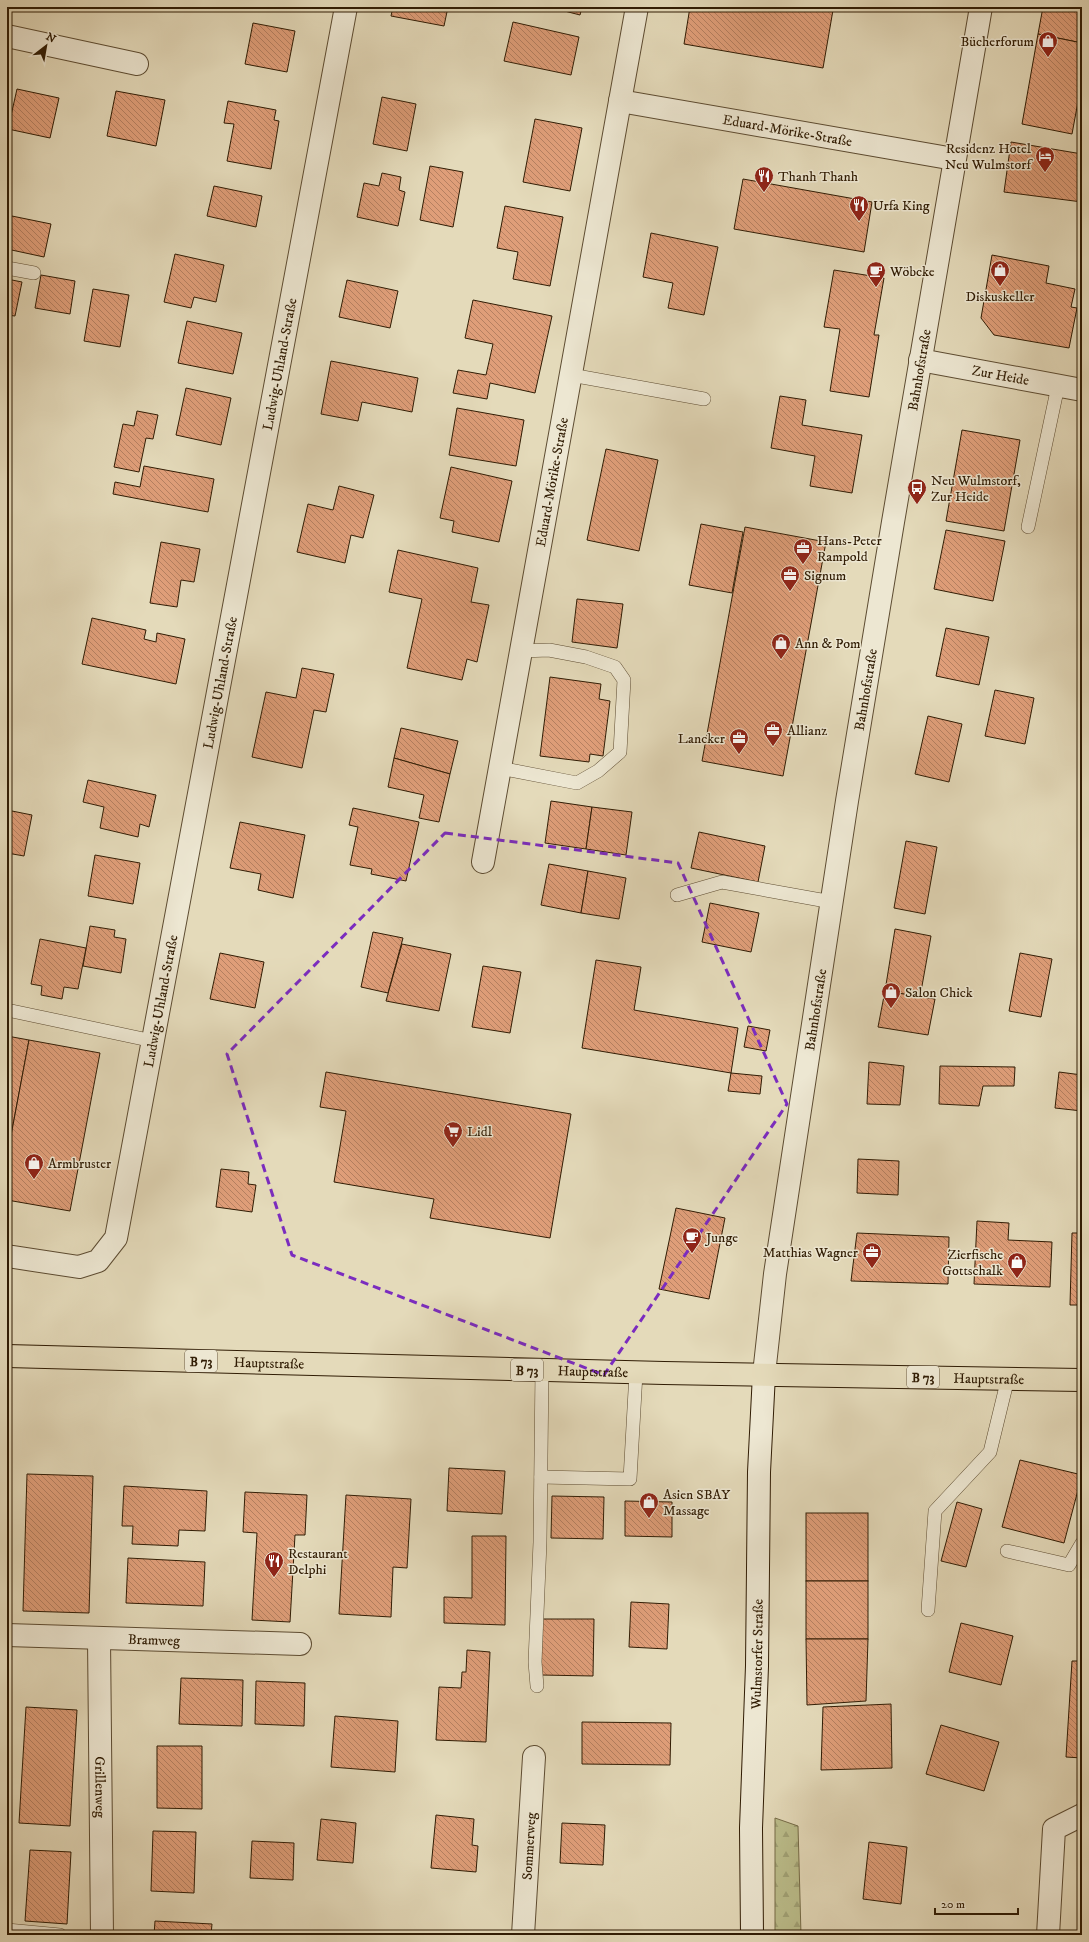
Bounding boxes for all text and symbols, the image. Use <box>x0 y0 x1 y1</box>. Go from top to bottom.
north arrow <box>26 26 66 66</box>
text: N <box>43 30 58 47</box>
shop icon: Bücherforum <box>1037 30 1059 58</box>
place label: Bücherforum <box>960 33 1034 51</box>
street label: Eduard-Mörike-Straße <box>721 111 854 151</box>
place label: Residenz Hotel Neu Wulmstorf <box>945 140 1034 174</box>
hotel icon: Residenz Hotel Neu Wulmstorf <box>1034 145 1056 173</box>
restaurant icon: Thanh Thanh <box>753 165 775 193</box>
place label: Thanh Thanh <box>778 168 859 186</box>
restaurant icon: Urfa King <box>848 194 870 222</box>
place label: Urfa King <box>873 197 930 215</box>
shop icon: Diskuskeller <box>989 259 1011 287</box>
cafe icon: Wöbcke <box>865 260 887 288</box>
place label: Wöbcke <box>889 263 935 281</box>
place label: Diskuskeller <box>965 288 1035 306</box>
street label: Ludwig-Uhland-Straße <box>259 296 301 432</box>
street label: Bahnhofstraße <box>904 328 936 412</box>
street label: Zur Heide <box>970 362 1031 390</box>
street label: Eduard-Mörike-Straße <box>532 416 573 548</box>
place label: Neu Wulmstorf, Zur Heide <box>931 472 1021 506</box>
bus stop icon: Neu Wulmstorf, Zur Heide <box>906 477 928 505</box>
place label: Hans-Peter Rampold <box>817 532 882 566</box>
office icon: Hans-Peter Rampold <box>792 537 814 565</box>
office icon: Signum <box>779 564 801 592</box>
place label: Signum <box>804 567 847 585</box>
street label: Ludwig-Uhland-Straße <box>200 615 242 750</box>
shop icon: Ann & Pom <box>770 632 792 660</box>
place label: Ann & Pom <box>795 635 861 653</box>
street label: Bahnhofstraße <box>851 647 882 732</box>
office icon: Allianz <box>762 719 784 747</box>
place label: Allianz <box>787 722 827 740</box>
office icon: Lancker <box>728 727 750 755</box>
place label: Lancker <box>678 730 726 748</box>
street label: Ludwig-Uhland-Straße <box>140 933 182 1069</box>
street label: Bahnhofstraße <box>801 967 831 1052</box>
shop icon: Salon Chick <box>880 981 902 1009</box>
place label: Salon Chick <box>905 984 973 1002</box>
supermarket icon: Lidl <box>442 1120 464 1148</box>
place label: Lidl <box>467 1123 493 1141</box>
shop icon: Armbruster <box>23 1152 45 1180</box>
place label: Armbruster <box>48 1155 112 1173</box>
cafe icon: Junge <box>681 1226 703 1254</box>
place label: Junge <box>704 1229 738 1247</box>
office icon: Matthias Wagner <box>861 1241 883 1269</box>
place label: Matthias Wagner <box>763 1244 859 1262</box>
place label: Zierfische Gottschalk <box>942 1246 1003 1280</box>
shop icon: Zierfische Gottschalk <box>1006 1251 1028 1279</box>
road number: B 73 <box>185 1350 217 1372</box>
street label: Hauptstraße <box>233 1354 305 1374</box>
road number: B 73 <box>511 1359 543 1381</box>
street label: Hauptstraße <box>557 1362 629 1382</box>
road number: B 73 <box>907 1366 939 1388</box>
street label: Hauptstraße <box>953 1370 1024 1389</box>
place label: Asien SBAY Massage <box>663 1486 730 1520</box>
shop icon: Asien SBAY Massage <box>638 1491 660 1519</box>
place label: Restaurant Delphi <box>288 1545 348 1579</box>
restaurant icon: Restaurant Delphi <box>263 1550 285 1578</box>
street label: Wulmstorfer Straße <box>747 1599 768 1711</box>
street label: Bramweg <box>128 1631 180 1650</box>
street label: Grillenweg <box>90 1756 109 1818</box>
street label: Sommerweg <box>518 1812 541 1881</box>
scale bar <box>935 1890 1018 1916</box>
text: 20 m <box>941 1897 965 1912</box>

